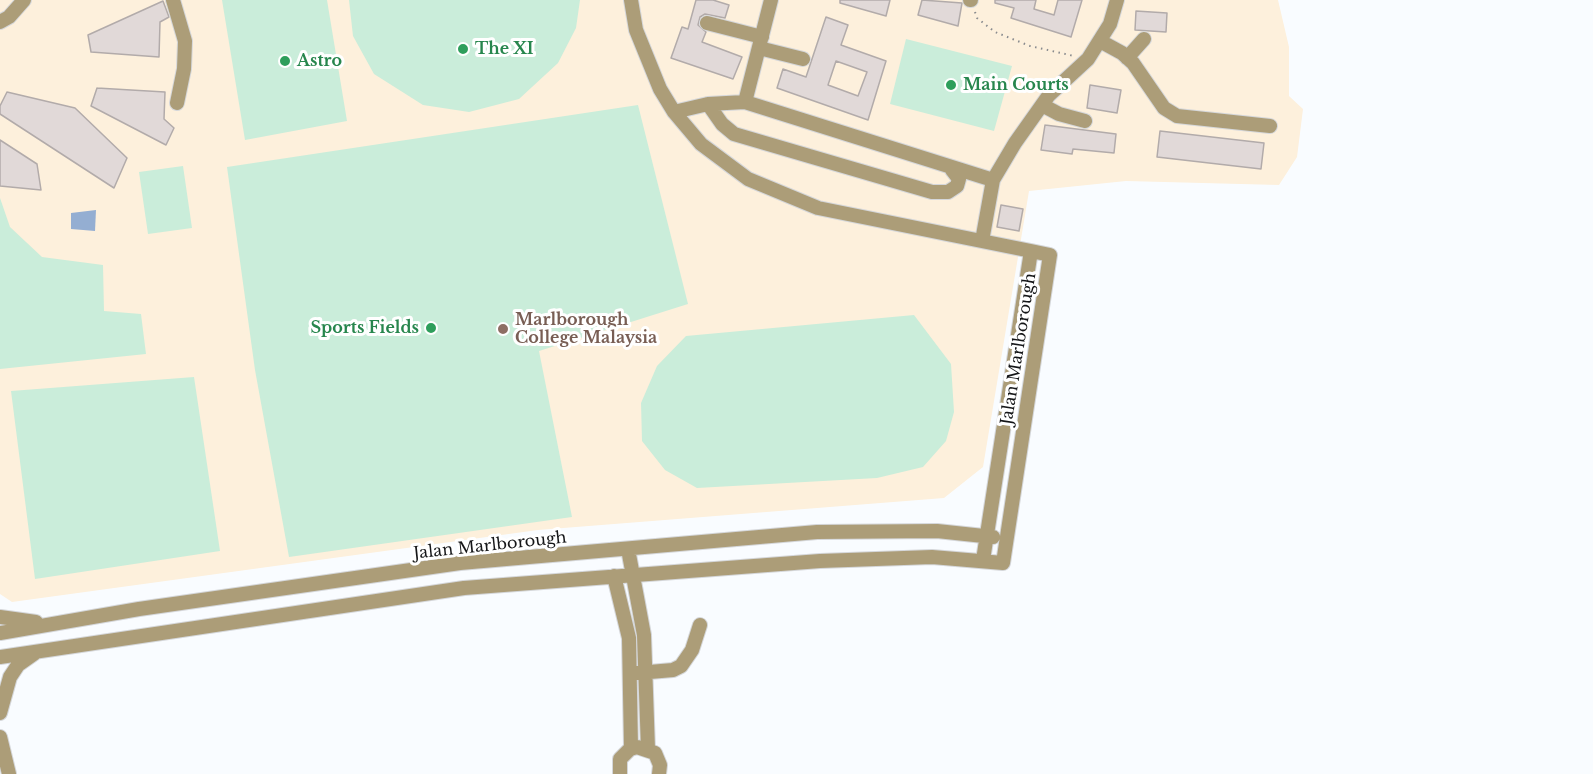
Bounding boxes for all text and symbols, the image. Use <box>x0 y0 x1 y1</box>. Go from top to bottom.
place label: The XI <box>475 39 534 59</box>
marker: The XI <box>456 42 470 56</box>
place label: Astro <box>297 51 342 71</box>
marker: Astro <box>278 54 292 68</box>
place label: Main Courts <box>963 75 1069 95</box>
marker: Main Courts <box>944 78 958 92</box>
street label: Jalan Marlborough <box>998 272 1040 426</box>
place label: Marlborough College Malaysia <box>515 310 657 348</box>
place label: Sports Fields <box>311 318 419 338</box>
marker: Sports Fields <box>424 321 438 335</box>
marker: Marlborough College Malaysia <box>496 322 510 336</box>
street label: Jalan Marlborough <box>413 528 567 564</box>

